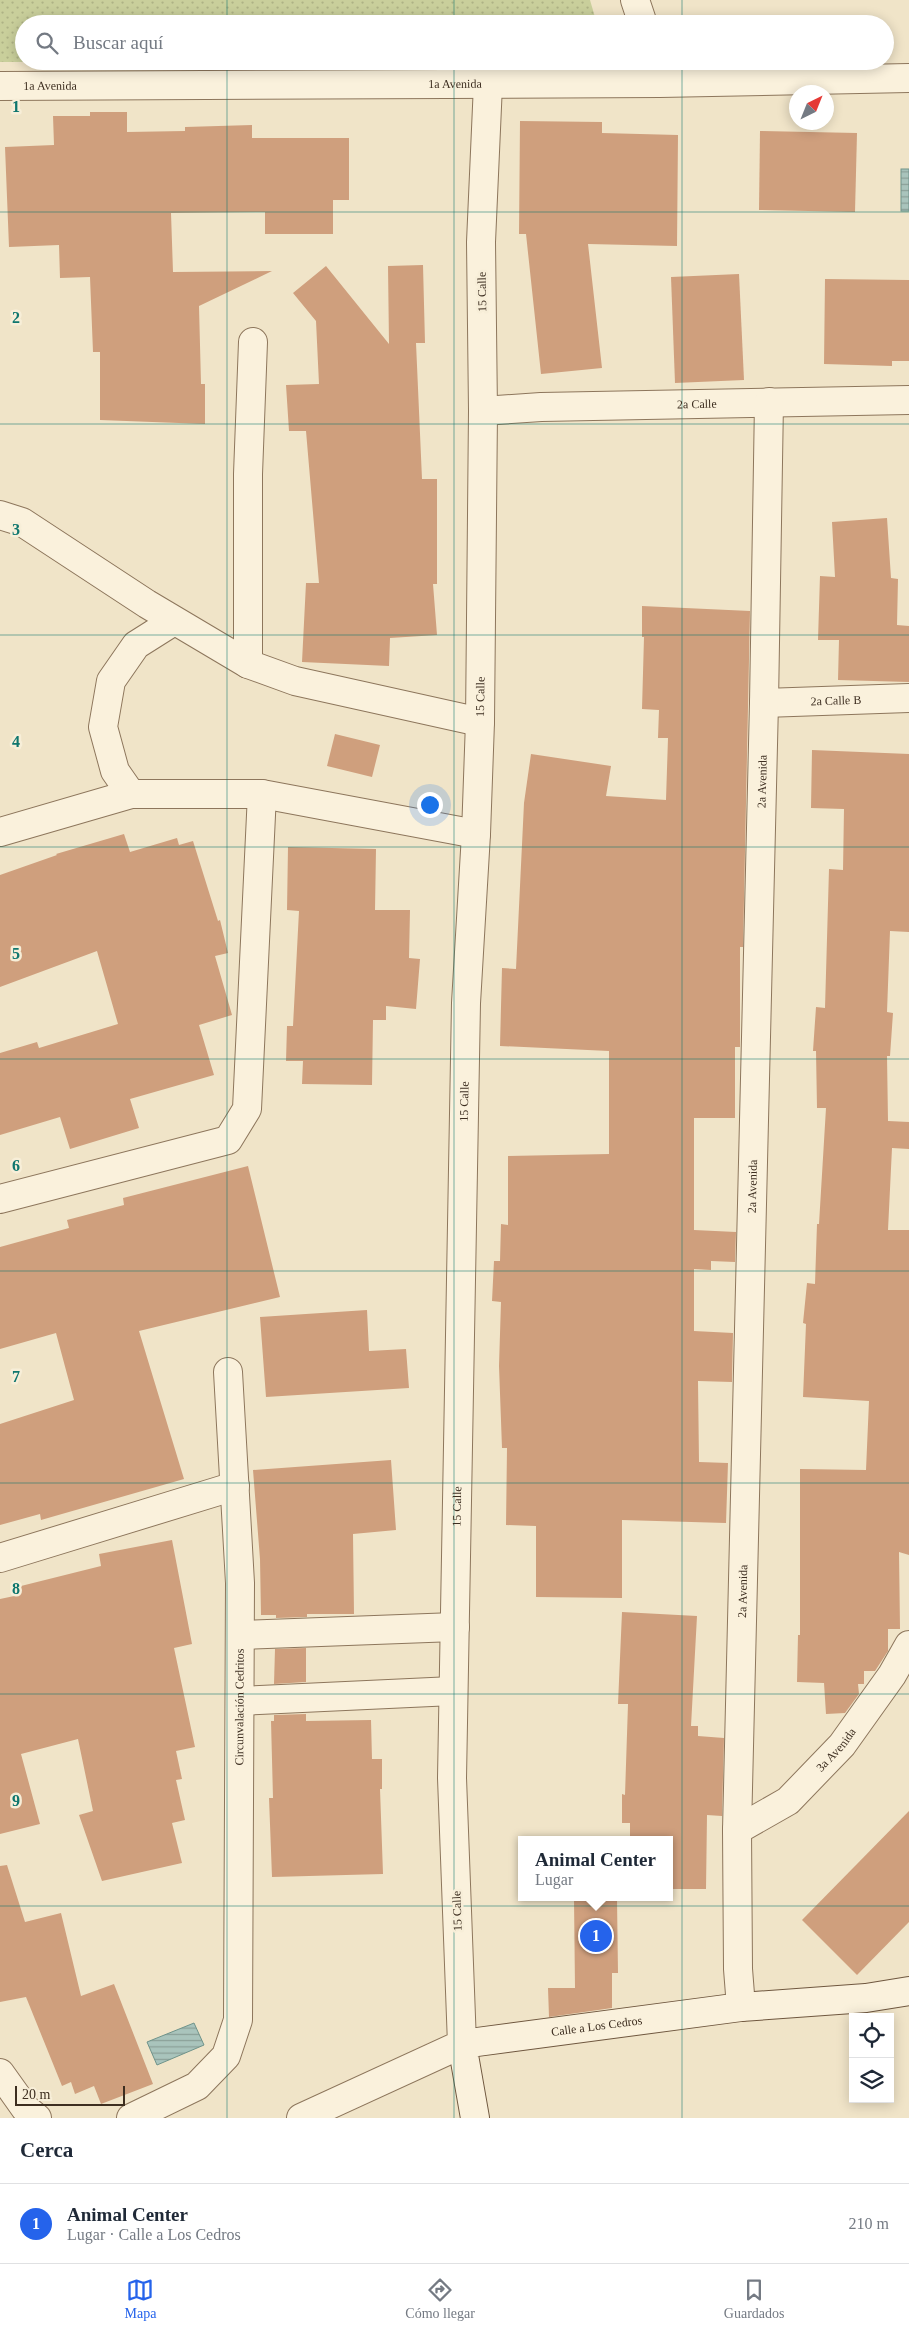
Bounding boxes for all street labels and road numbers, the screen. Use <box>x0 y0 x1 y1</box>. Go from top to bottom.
street label: 1a Avenida <box>428 77 482 91</box>
street label: 1a Avenida <box>23 79 77 93</box>
street label: 15 Calle <box>475 272 489 312</box>
street label: 2a Calle <box>677 397 717 411</box>
street label: 15 Calle <box>473 677 487 717</box>
street label: 2a Calle B <box>810 693 862 708</box>
street label: 2a Avenida <box>754 754 770 808</box>
street label: 15 Calle <box>457 1081 472 1122</box>
street label: 2a Avenida <box>745 1159 760 1213</box>
street label: 15 Calle <box>450 1486 464 1527</box>
street label: 2a Avenida <box>735 1564 750 1618</box>
street label: Circunvalación Cedritos <box>232 1648 247 1766</box>
street label: 3a Avenida <box>813 1725 859 1774</box>
street label: 15 Calle <box>449 1891 465 1931</box>
street label: Calle a Los Cedros <box>550 2013 643 2039</box>

